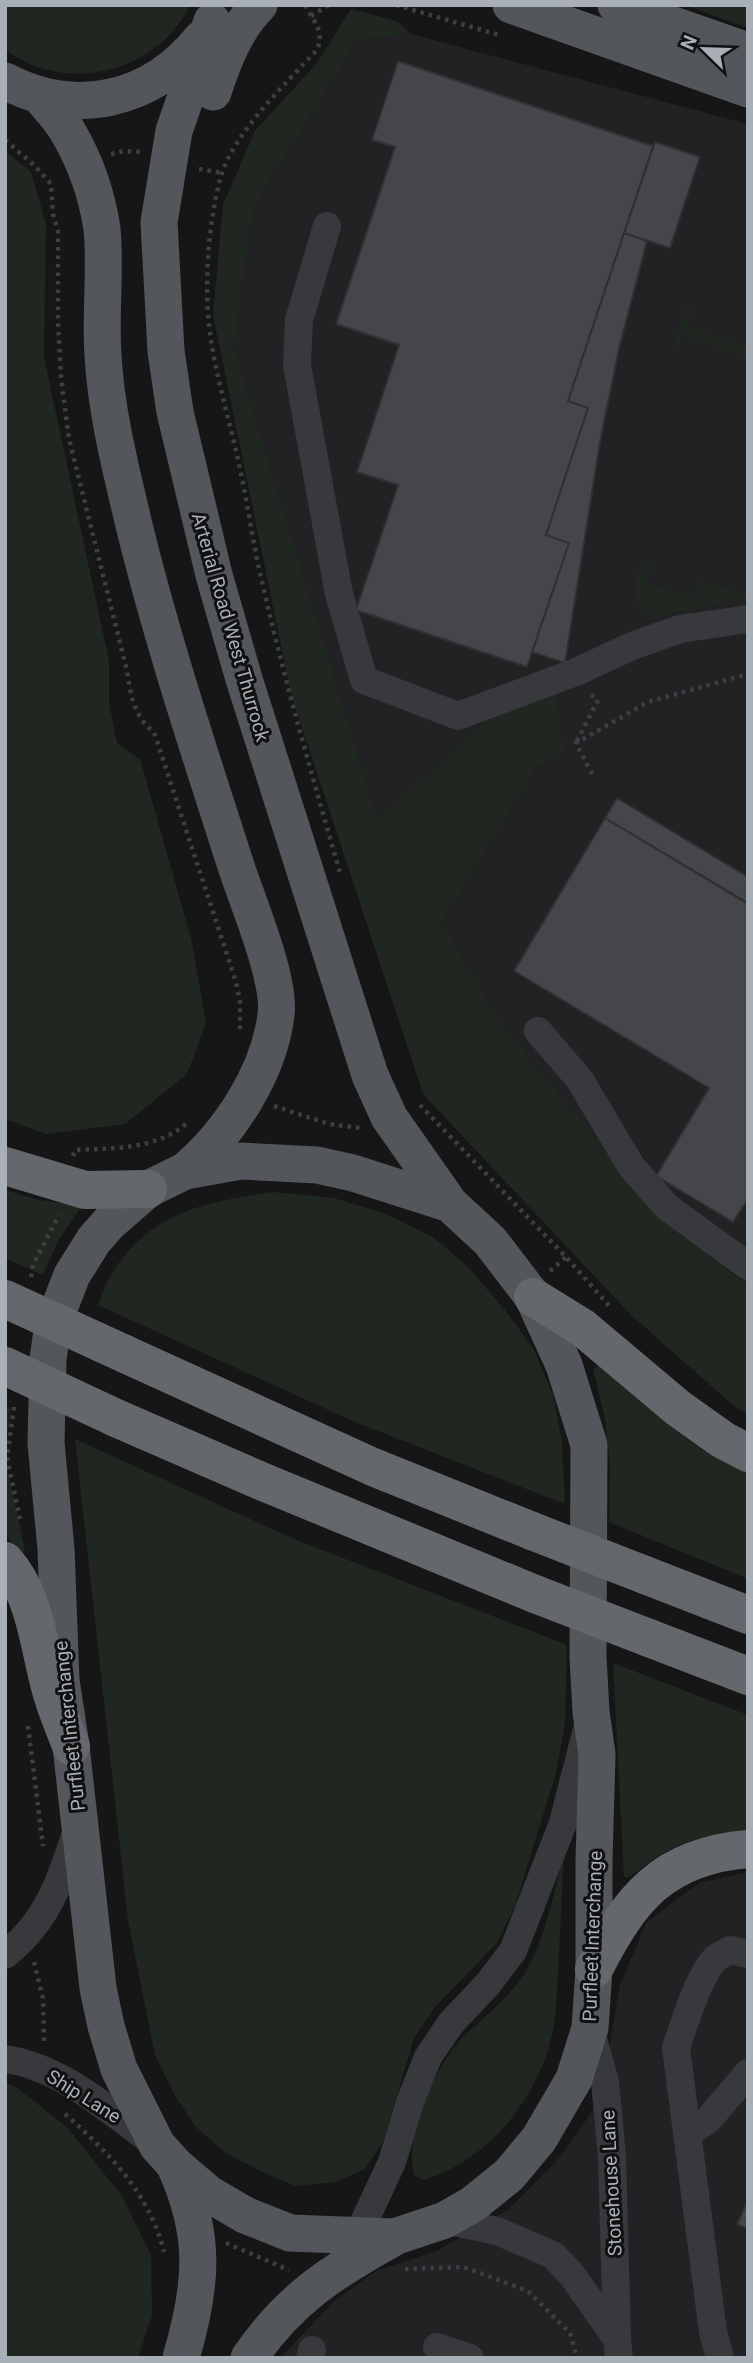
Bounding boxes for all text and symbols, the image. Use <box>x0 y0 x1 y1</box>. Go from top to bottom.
north arrow <box>669 14 739 84</box>
text: N <box>676 32 702 53</box>
street label: Arterial Road West Thurrock <box>187 510 274 745</box>
street label: Purfleet Interchange <box>49 1640 90 1812</box>
street label: Purfleet Interchange <box>578 1850 607 2022</box>
street label: Ship Lane <box>42 2065 125 2128</box>
street label: Stonehouse Lane <box>596 2109 627 2257</box>

